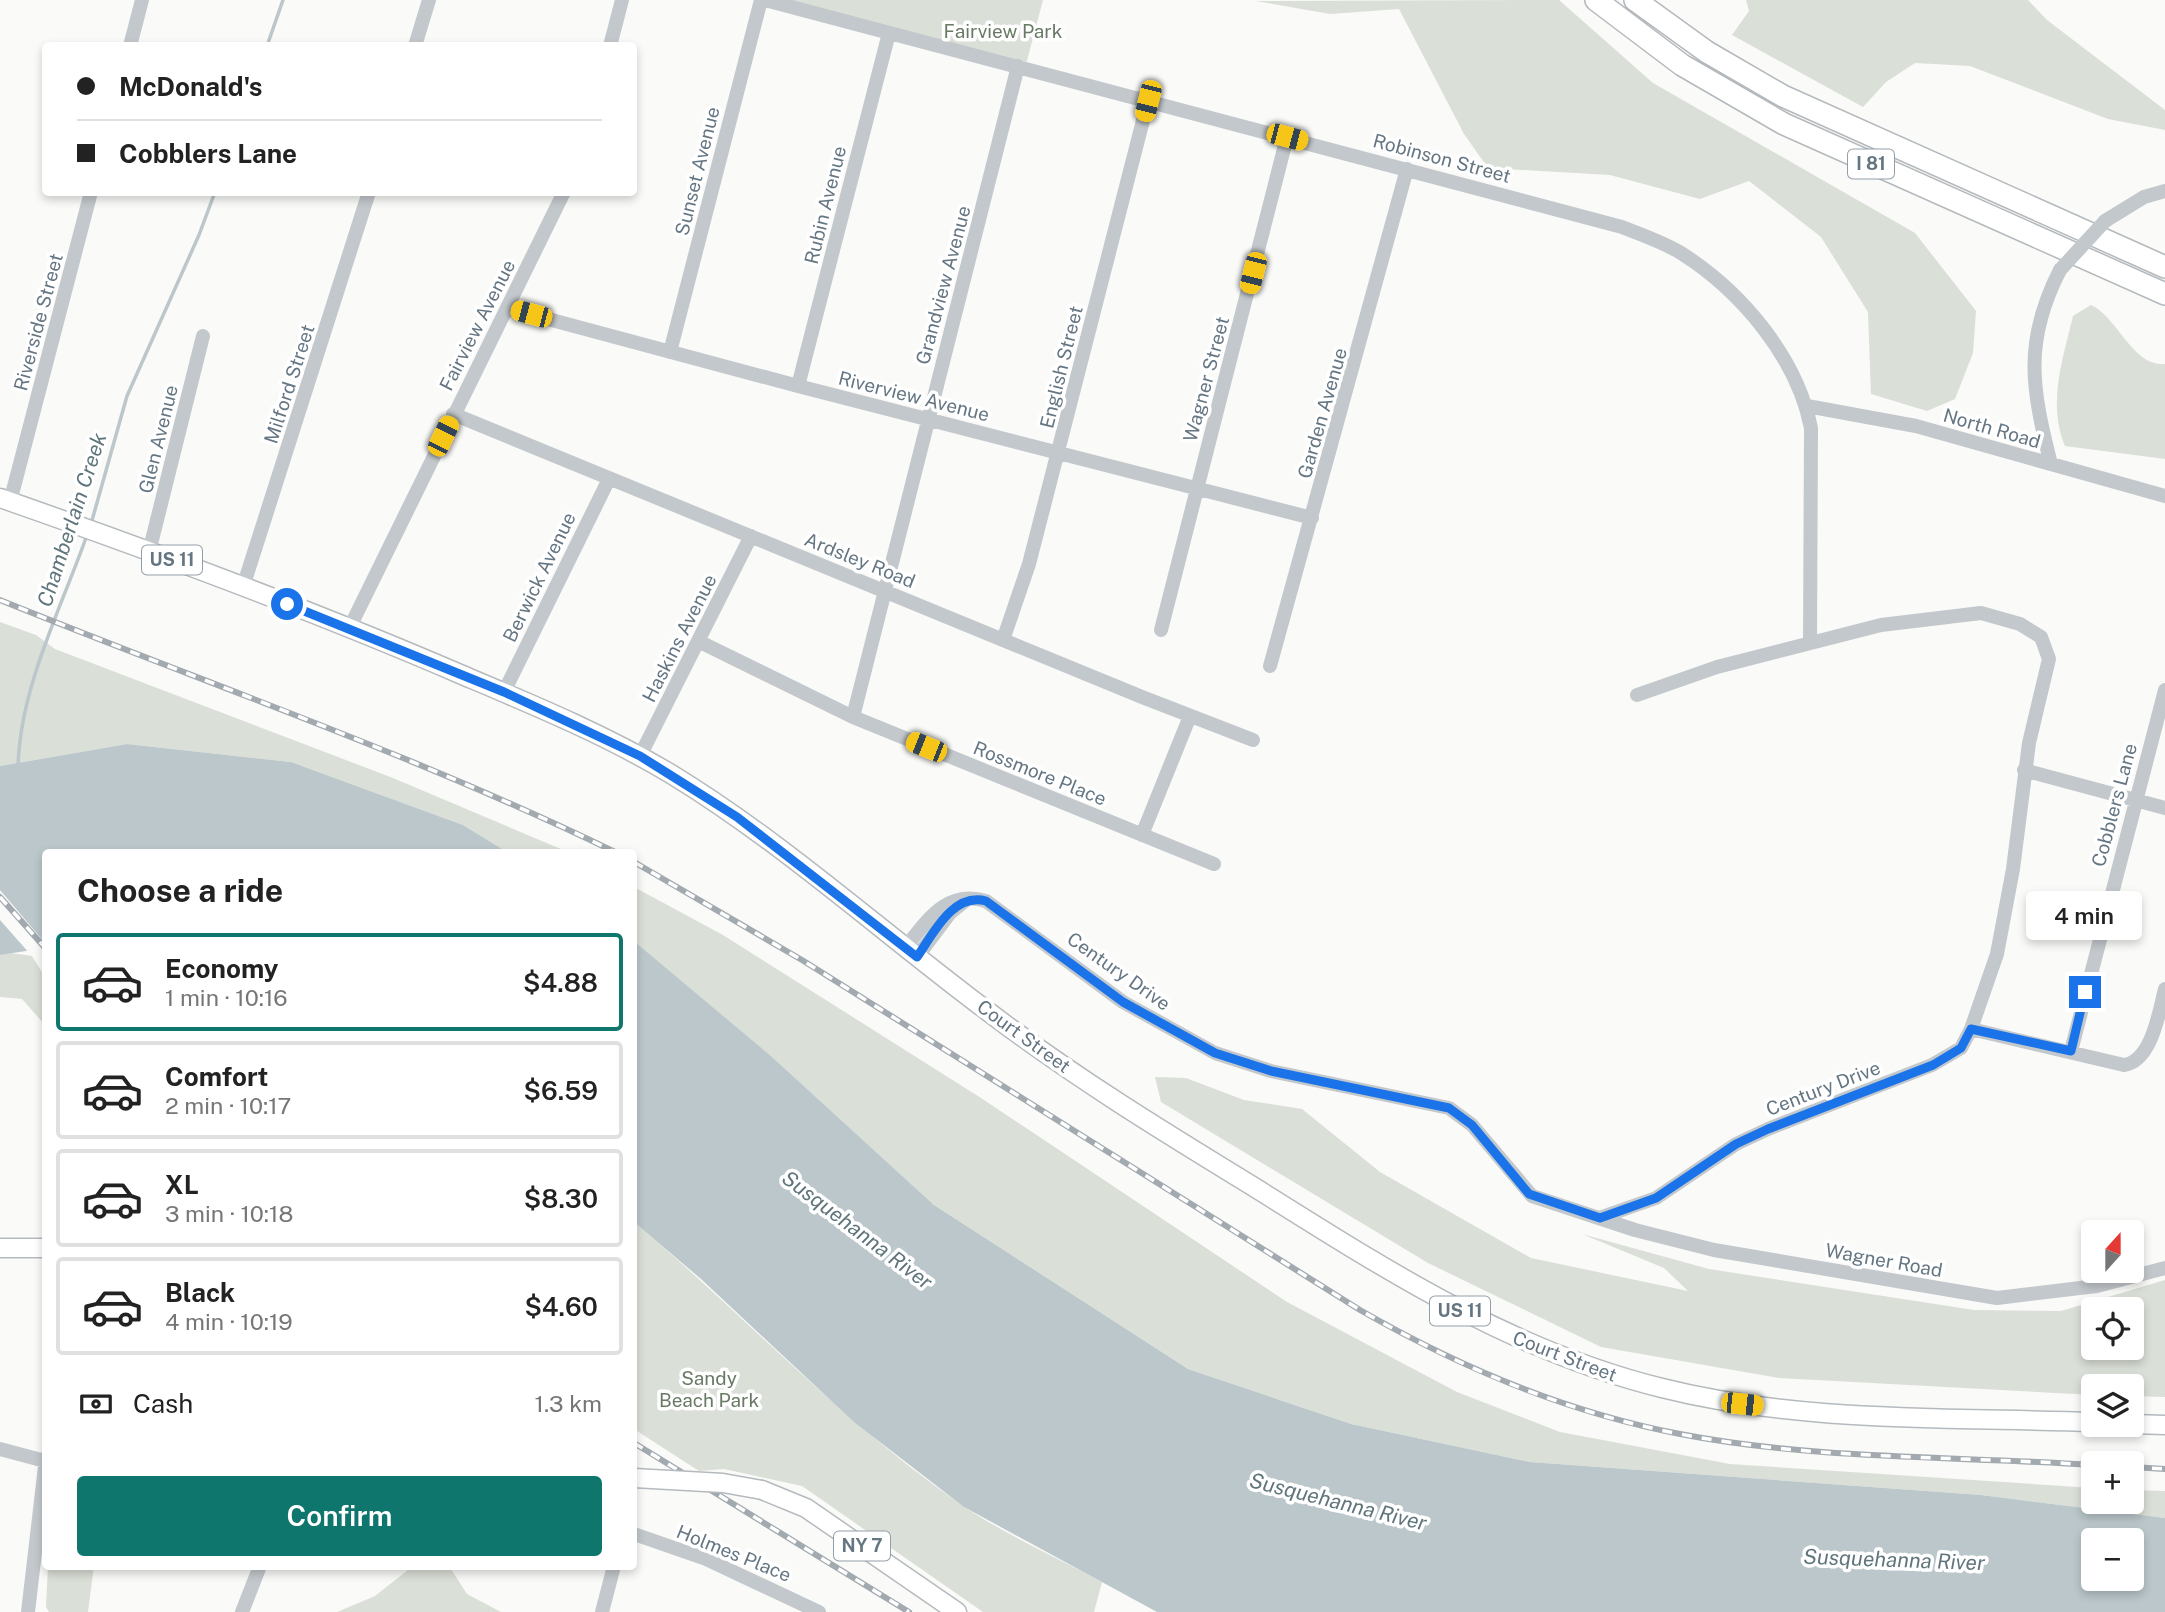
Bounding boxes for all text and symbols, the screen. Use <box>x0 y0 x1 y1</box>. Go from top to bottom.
park label: Fairview Park <box>944 20 1063 42</box>
text: McDonald's <box>119 71 262 102</box>
car <box>1133 78 1164 124</box>
street label: Sunset Avenue <box>670 104 724 238</box>
car <box>1264 121 1311 153</box>
street label: Robinson Street <box>1371 129 1513 187</box>
text: Cobblers Lane <box>119 138 297 169</box>
street label: Rubin Avenue <box>800 144 850 266</box>
road number: I 81 <box>1848 149 1894 178</box>
street label: Grandview Avenue <box>911 203 975 367</box>
car <box>1238 250 1269 296</box>
street label: Riverside Street <box>9 251 67 393</box>
street label: Fairview Avenue <box>435 256 519 394</box>
car <box>508 298 555 330</box>
street label: English Street <box>1035 304 1087 430</box>
street label: Wagner Street <box>1179 314 1233 444</box>
street label: Milford Street <box>259 322 319 446</box>
street label: Garden Avenue <box>1293 345 1351 481</box>
street label: Riverview Avenue <box>836 367 992 425</box>
street label: Glen Avenue <box>134 383 182 495</box>
street label: North Road <box>1941 404 2043 452</box>
car <box>425 413 462 459</box>
water label: Chamberlain Creek <box>32 429 112 610</box>
street label: Berwick Avenue <box>498 509 580 645</box>
street label: Ardsley Road <box>801 528 919 592</box>
road number: US 11 <box>142 546 202 574</box>
street label: Haskins Avenue <box>637 570 721 706</box>
route start <box>271 588 303 620</box>
car <box>903 729 950 765</box>
street label: Rossmore Place <box>970 736 1110 810</box>
street label: Cobblers Lane <box>2087 741 2141 869</box>
text: Choose a ride <box>77 872 283 909</box>
callout: 4 min <box>2027 890 2143 940</box>
text: 4 min <box>2054 902 2114 929</box>
street label: Century Drive <box>1063 927 1175 1015</box>
icon: car <box>81 951 144 1014</box>
text: Economy <box>165 953 278 984</box>
text: $4.88 <box>523 967 598 998</box>
route end <box>2069 976 2101 1008</box>
text: 1 min · 10:16 <box>165 984 288 1011</box>
street label: Court Street <box>973 995 1075 1077</box>
street label: Century Drive <box>1763 1056 1883 1120</box>
icon: car <box>81 1059 144 1122</box>
text: Comfort <box>165 1061 268 1092</box>
text: $6.59 <box>524 1075 598 1106</box>
text: 2 min · 10:17 <box>165 1092 291 1119</box>
water label: Susquehanna River <box>777 1165 938 1295</box>
icon: car <box>81 1167 144 1230</box>
text: XL <box>165 1169 199 1200</box>
text: $8.30 <box>524 1183 598 1214</box>
text: 3 min · 10:18 <box>165 1200 293 1227</box>
north arrow <box>2081 1220 2144 1283</box>
map controls <box>2081 1220 2144 1591</box>
street label: Wagner Road <box>1824 1239 1944 1281</box>
icon: car <box>81 1275 144 1338</box>
text: Black <box>165 1277 235 1308</box>
text: $4.60 <box>524 1291 598 1322</box>
road number: US 11 <box>1430 1296 1490 1326</box>
button: locate <box>2081 1297 2144 1360</box>
text: 4 min · 10:19 <box>165 1308 293 1335</box>
street label: Court Street <box>1510 1326 1620 1386</box>
park label: Sandy Beach Park <box>659 1367 759 1411</box>
button: layers <box>2081 1374 2144 1437</box>
icon: cash <box>77 1385 115 1423</box>
text: Cash <box>133 1388 193 1419</box>
text: 1.3 km <box>535 1390 602 1417</box>
car <box>1721 1391 1764 1417</box>
button: + <box>2081 1451 2144 1514</box>
water label: Susquehanna River <box>1247 1467 1430 1536</box>
button: Confirm <box>77 1476 602 1556</box>
street label: Holmes Place <box>674 1520 794 1586</box>
button: − <box>2081 1528 2144 1591</box>
road number: NY 7 <box>834 1532 890 1560</box>
water label: Susquehanna River <box>1803 1544 1986 1575</box>

